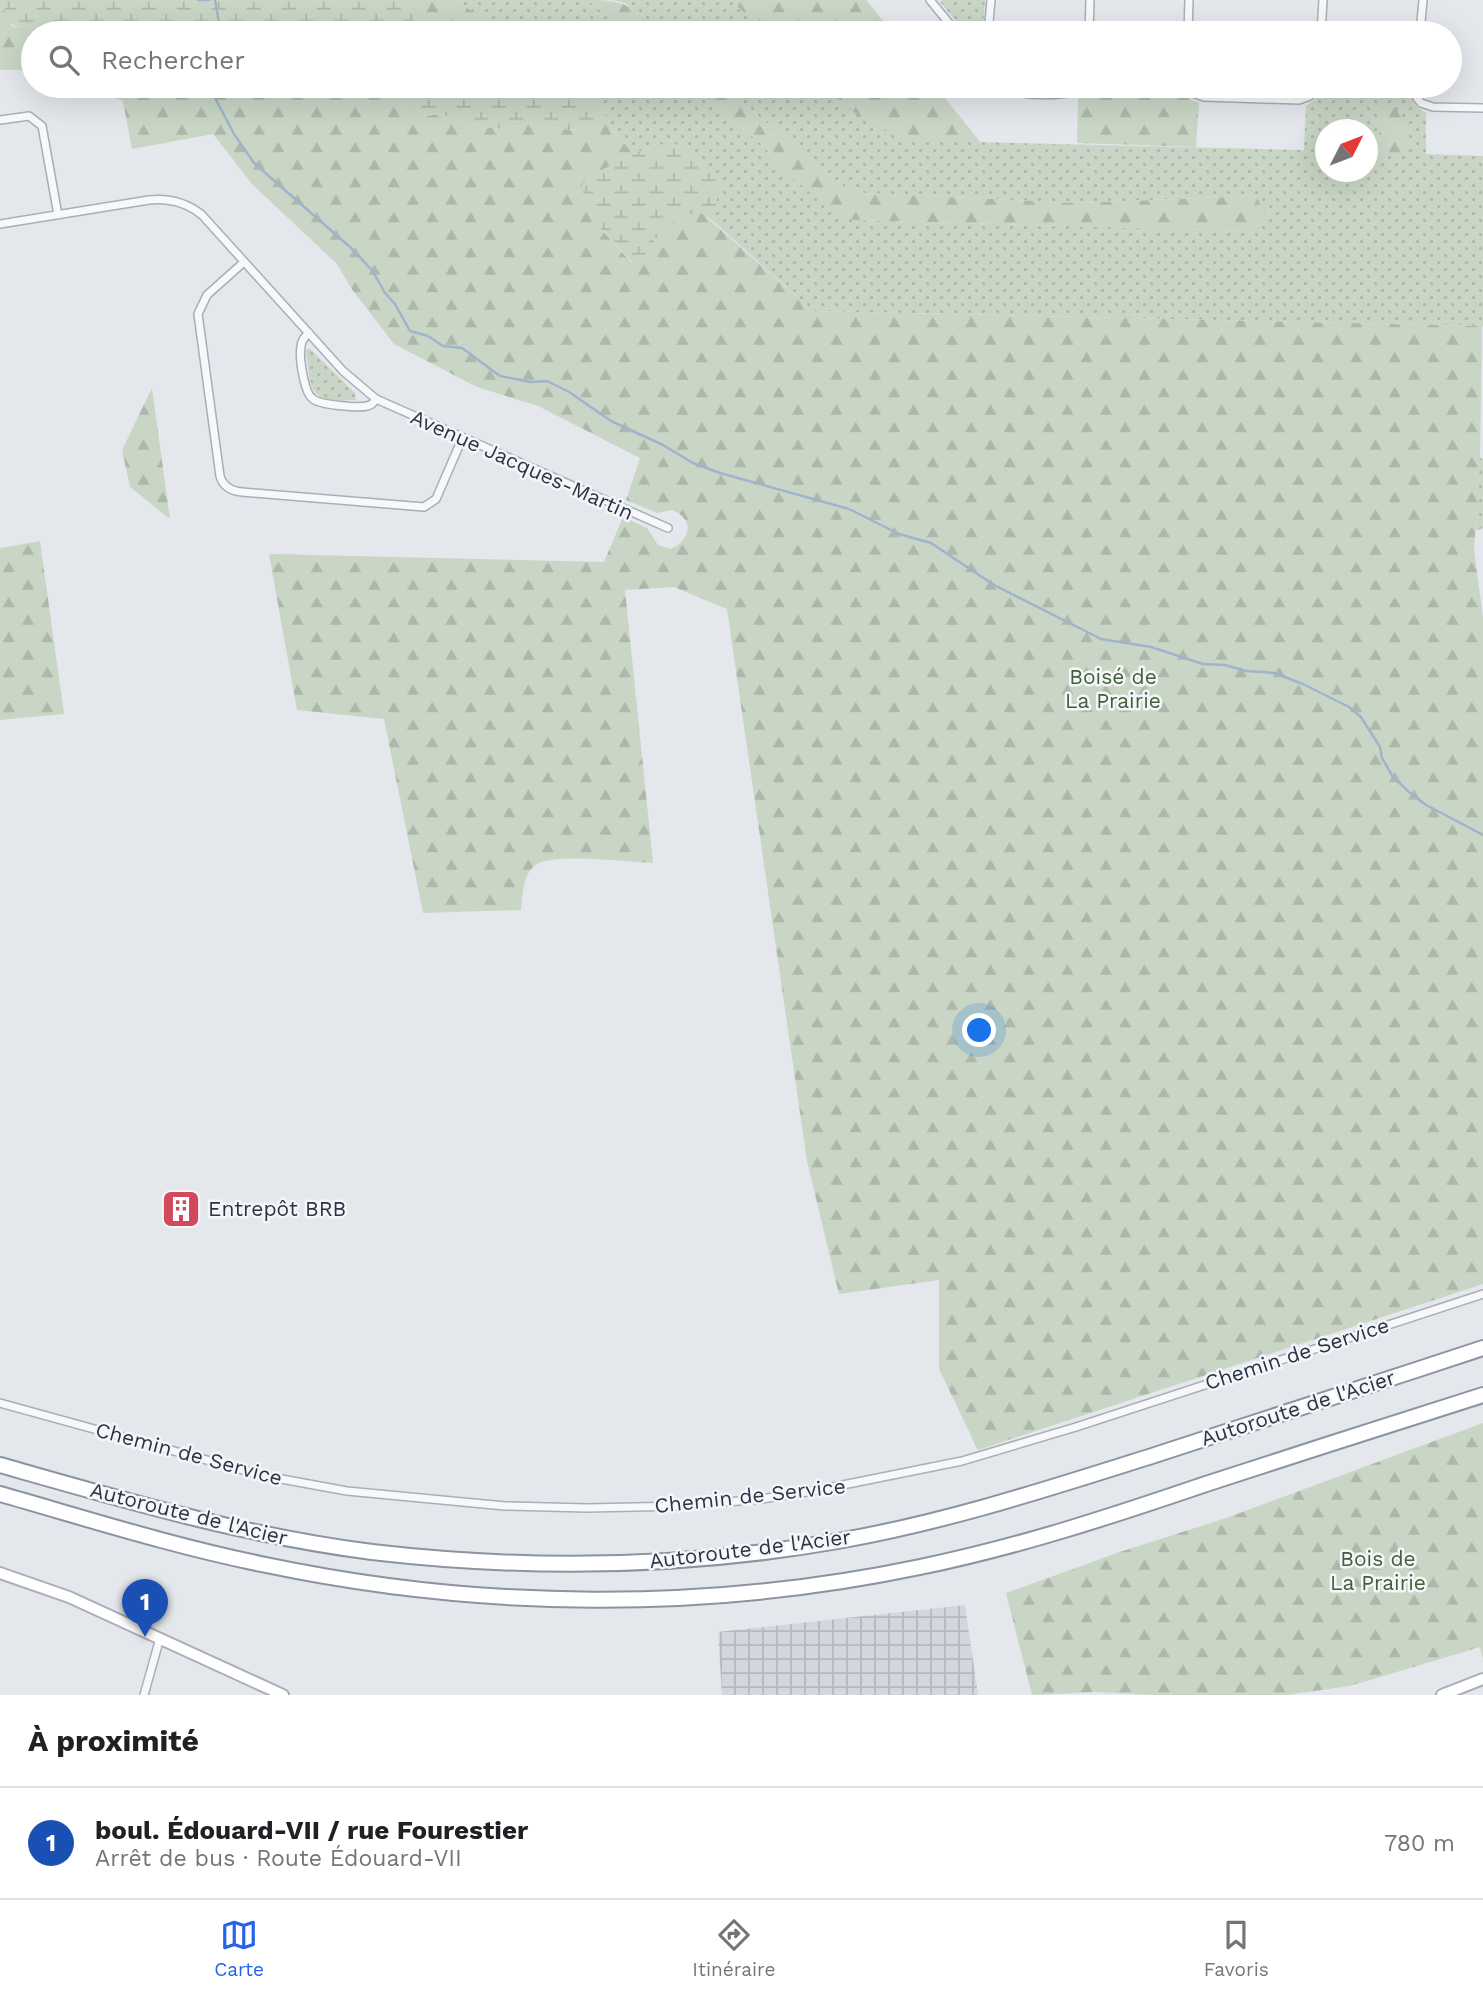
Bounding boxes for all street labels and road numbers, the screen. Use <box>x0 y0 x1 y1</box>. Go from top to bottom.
street label: Avenue Jacques-Martin <box>407 404 637 525</box>
street label: Chemin de Service <box>1202 1312 1392 1395</box>
street label: Autoroute de l'Acier <box>1198 1364 1399 1451</box>
street label: Chemin de Service <box>93 1417 285 1490</box>
street label: Chemin de Service <box>653 1473 847 1518</box>
street label: Autoroute de l'Acier <box>88 1477 291 1550</box>
street label: Autoroute de l'Acier <box>648 1524 853 1573</box>

